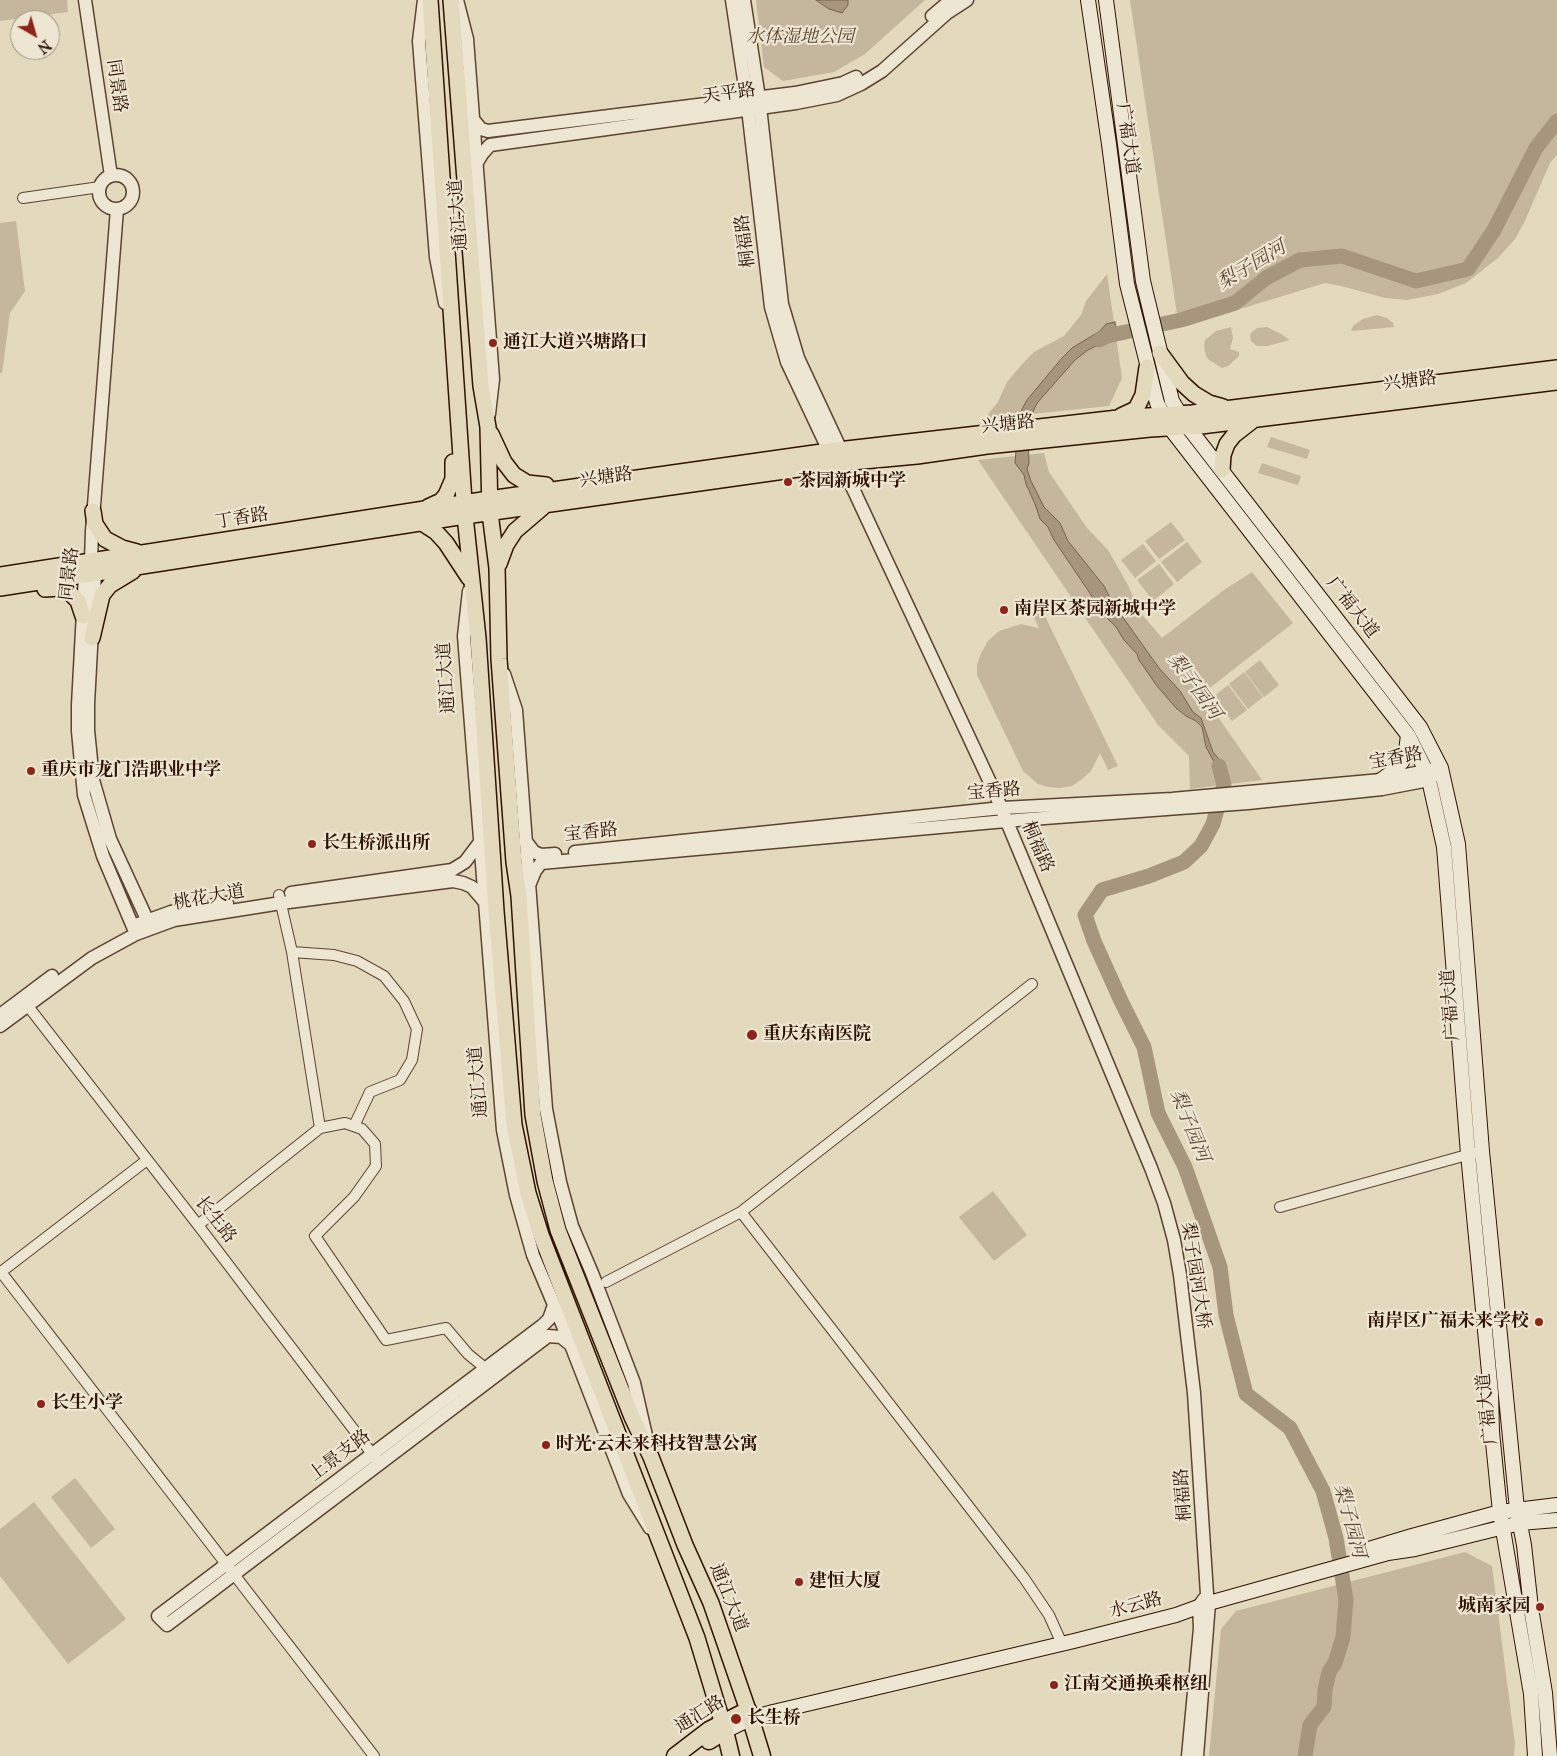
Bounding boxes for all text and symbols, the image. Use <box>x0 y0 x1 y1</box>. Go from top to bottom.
north arrow <box>10 10 60 60</box>
park label: 水体湿地公园 <box>746 27 854 49</box>
text: N <box>34 36 54 57</box>
street label: 同景路 <box>102 58 130 114</box>
street label: 天平路 <box>701 80 757 108</box>
street label: 广福大道 <box>1111 102 1143 176</box>
street label: 通江大道 <box>445 178 473 252</box>
street label: 桐福路 <box>732 213 760 269</box>
water label: 梨子园河 <box>1214 237 1290 295</box>
place label: 通江大道兴塘路口 <box>503 332 647 354</box>
marker: 通江大道兴塘路口 <box>487 337 499 349</box>
street label: 兴塘路 <box>1382 368 1438 396</box>
street label: 兴塘路 <box>980 411 1036 439</box>
street label: 兴塘路 <box>578 464 634 492</box>
place label: 茶园新城中学 <box>798 471 906 493</box>
marker: 茶园新城中学 <box>782 476 794 488</box>
street label: 丁香路 <box>214 504 270 534</box>
street label: 同景路 <box>56 546 84 602</box>
street label: 广福大道 <box>1321 573 1383 643</box>
place label: 南岸区茶园新城中学 <box>1014 599 1176 621</box>
marker: 南岸区茶园新城中学 <box>998 604 1010 616</box>
street label: 通江大道 <box>434 641 460 715</box>
water label: 梨子园河 <box>1162 650 1226 724</box>
street label: 宝香路 <box>1368 744 1424 774</box>
place label: 重庆市龙门浩职业中学 <box>41 760 221 782</box>
marker: 重庆市龙门浩职业中学 <box>25 765 37 777</box>
street label: 宝香路 <box>966 779 1022 805</box>
street label: 桐福路 <box>1017 818 1057 876</box>
street label: 宝香路 <box>563 819 619 847</box>
place label: 长生桥派出所 <box>322 833 430 855</box>
marker: 长生桥派出所 <box>306 838 318 850</box>
street label: 桃花大道 <box>172 881 246 915</box>
street label: 广福大道 <box>1438 968 1464 1042</box>
place label: 重庆东南医院 <box>763 1024 871 1046</box>
marker: 重庆东南医院 <box>745 1028 759 1042</box>
street label: 通江大道 <box>465 1045 493 1119</box>
water label: 梨子园河 <box>1164 1086 1214 1166</box>
street label: 长生路 <box>190 1192 240 1248</box>
street label: 梨子园河大桥 <box>1176 1221 1214 1331</box>
place label: 南岸区广福未来学校 <box>1367 1311 1529 1333</box>
marker: 南岸区广福未来学校 <box>1533 1316 1545 1328</box>
street label: 广福大道 <box>1473 1372 1503 1446</box>
place label: 长生小学 <box>51 1393 123 1415</box>
marker: 长生小学 <box>35 1398 47 1410</box>
street label: 上景支路 <box>305 1426 375 1486</box>
place label: 时光·云未来科技智慧公寓 <box>556 1434 758 1456</box>
marker: 时光·云未来科技智慧公寓 <box>540 1439 552 1451</box>
street label: 桐福路 <box>1171 1467 1197 1523</box>
water label: 梨子园河 <box>1328 1481 1370 1561</box>
street label: 通江大道 <box>705 1561 751 1635</box>
place label: 建恒大厦 <box>809 1571 881 1593</box>
marker: 建恒大厦 <box>793 1576 805 1588</box>
street label: 水云路 <box>1107 1589 1165 1623</box>
place label: 城南家园 <box>1458 1596 1530 1618</box>
marker: 城南家园 <box>1534 1601 1546 1613</box>
place label: 江南交通换乘枢纽 <box>1064 1674 1208 1696</box>
marker: 江南交通换乘枢纽 <box>1048 1679 1060 1691</box>
street label: 通汇路 <box>671 1692 729 1738</box>
place label: 长生桥 <box>747 1708 801 1730</box>
marker: 长生桥 <box>729 1712 743 1726</box>

